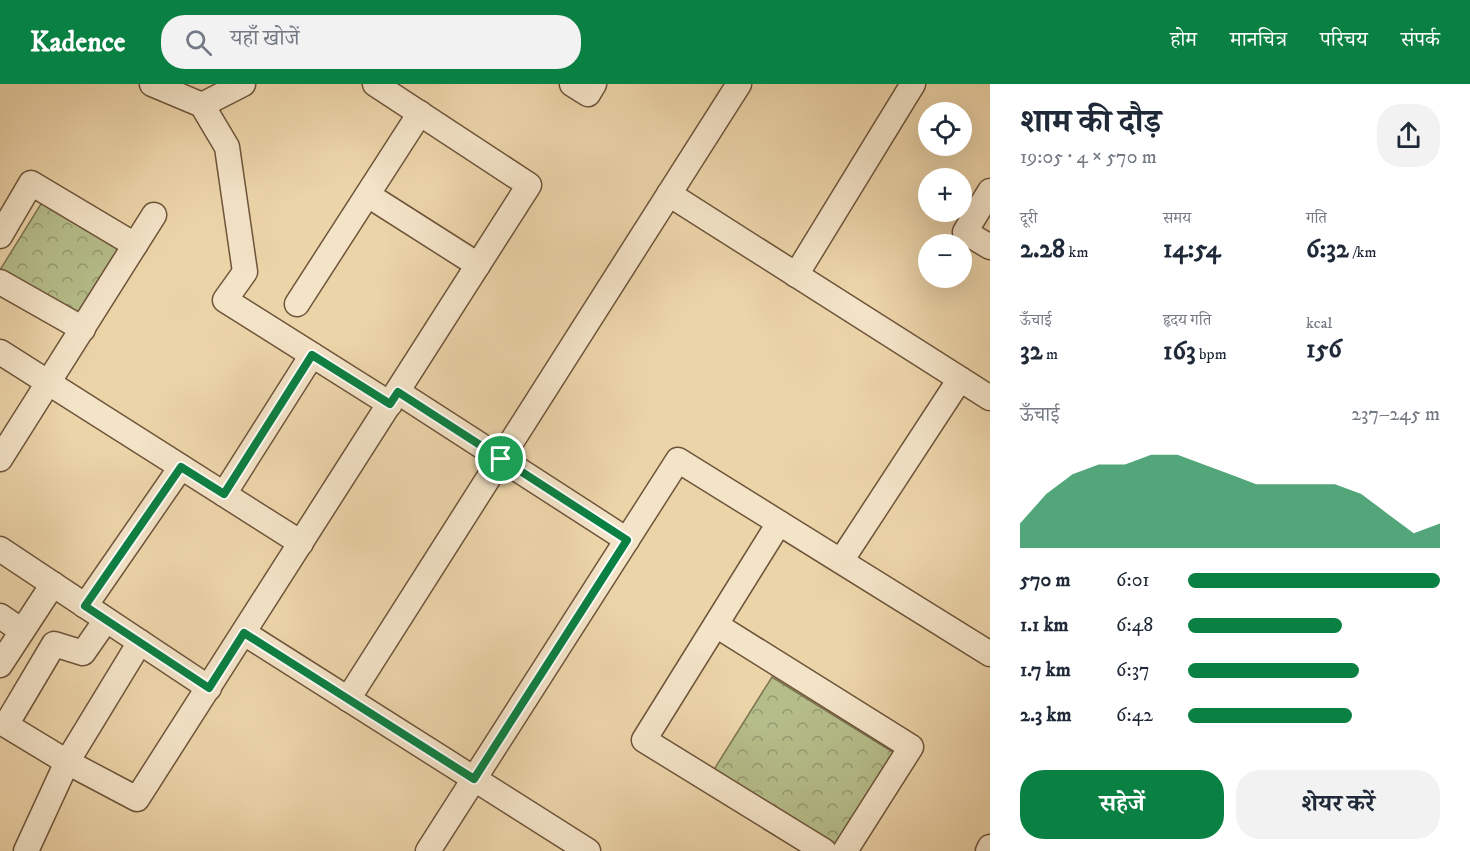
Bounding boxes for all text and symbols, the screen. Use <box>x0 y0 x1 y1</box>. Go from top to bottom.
search box <box>161 15 581 69</box>
text: Kadence <box>30 25 125 60</box>
text: यहाँ खोजें <box>230 25 299 52</box>
icon: search <box>182 26 215 59</box>
text: होम <box>1170 27 1197 53</box>
text: मानचित्र <box>1230 27 1287 53</box>
text: परिचय <box>1320 27 1368 53</box>
text: संपर्क <box>1401 27 1440 53</box>
map controls <box>918 102 972 288</box>
button: locate <box>918 102 972 156</box>
text: शाम की दौड़ <box>1020 102 1161 143</box>
button: share <box>1377 104 1440 167</box>
text: 19:05 · 4 × 570 m <box>1020 145 1157 170</box>
button: + <box>918 168 972 222</box>
text: दूरी <box>1020 208 1037 228</box>
text: समय <box>1163 208 1191 228</box>
text: गति <box>1306 208 1327 228</box>
text: 2.28 <box>1020 233 1065 266</box>
text: 14:54 <box>1163 233 1221 266</box>
text: 6:32 <box>1306 233 1349 266</box>
button: − <box>918 234 972 288</box>
text: km <box>1065 242 1089 262</box>
text: /km <box>1349 242 1377 262</box>
text: ऊँचाई <box>1020 310 1052 330</box>
text: हृदय गति <box>1163 310 1211 330</box>
text: kcal <box>1306 313 1332 333</box>
text: 156 <box>1306 333 1342 366</box>
text: 32 <box>1020 335 1042 368</box>
text: 163 <box>1163 335 1196 368</box>
text: m <box>1042 344 1058 364</box>
text: bpm <box>1196 344 1227 364</box>
text: 237–245 m <box>1351 402 1440 427</box>
text: ऊँचाई <box>1020 403 1059 428</box>
pin <box>475 433 526 484</box>
icon: arrive <box>484 442 517 475</box>
text: 570 m <box>1020 568 1071 593</box>
text: 6:01 <box>1116 568 1150 593</box>
text: 1.1 km <box>1020 613 1069 638</box>
text: 6:48 <box>1116 613 1153 638</box>
text: 1.7 km <box>1020 658 1071 683</box>
text: 6:37 <box>1116 658 1150 683</box>
text: 2.3 km <box>1020 703 1072 728</box>
text: 6:42 <box>1116 703 1153 728</box>
button: सहेजें <box>1020 770 1224 839</box>
button: शेयर करें <box>1236 770 1440 839</box>

